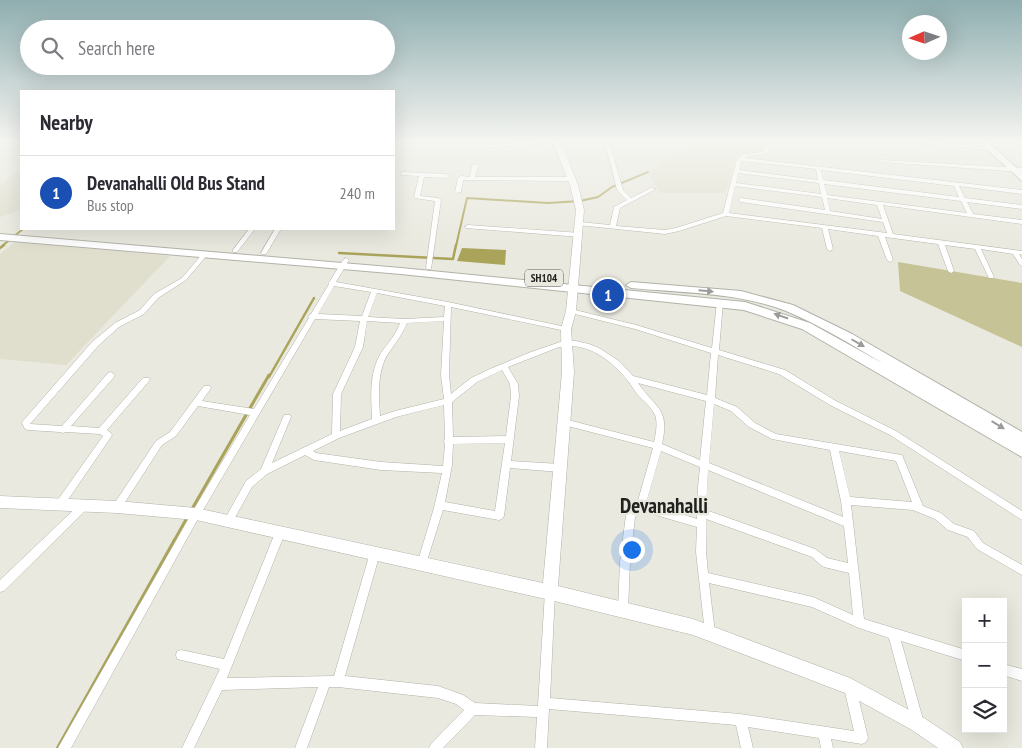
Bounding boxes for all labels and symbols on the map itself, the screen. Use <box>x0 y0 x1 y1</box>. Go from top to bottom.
north arrow <box>902 15 947 60</box>
road number: SH104 <box>525 270 563 286</box>
pin: 1 <box>592 276 624 314</box>
one-way arrow <box>699 288 715 296</box>
one-way arrow <box>773 312 788 320</box>
one-way arrow <box>851 339 866 347</box>
one-way arrow <box>992 421 1005 430</box>
district label: Devanahalli <box>620 492 708 519</box>
your location <box>619 537 645 563</box>

